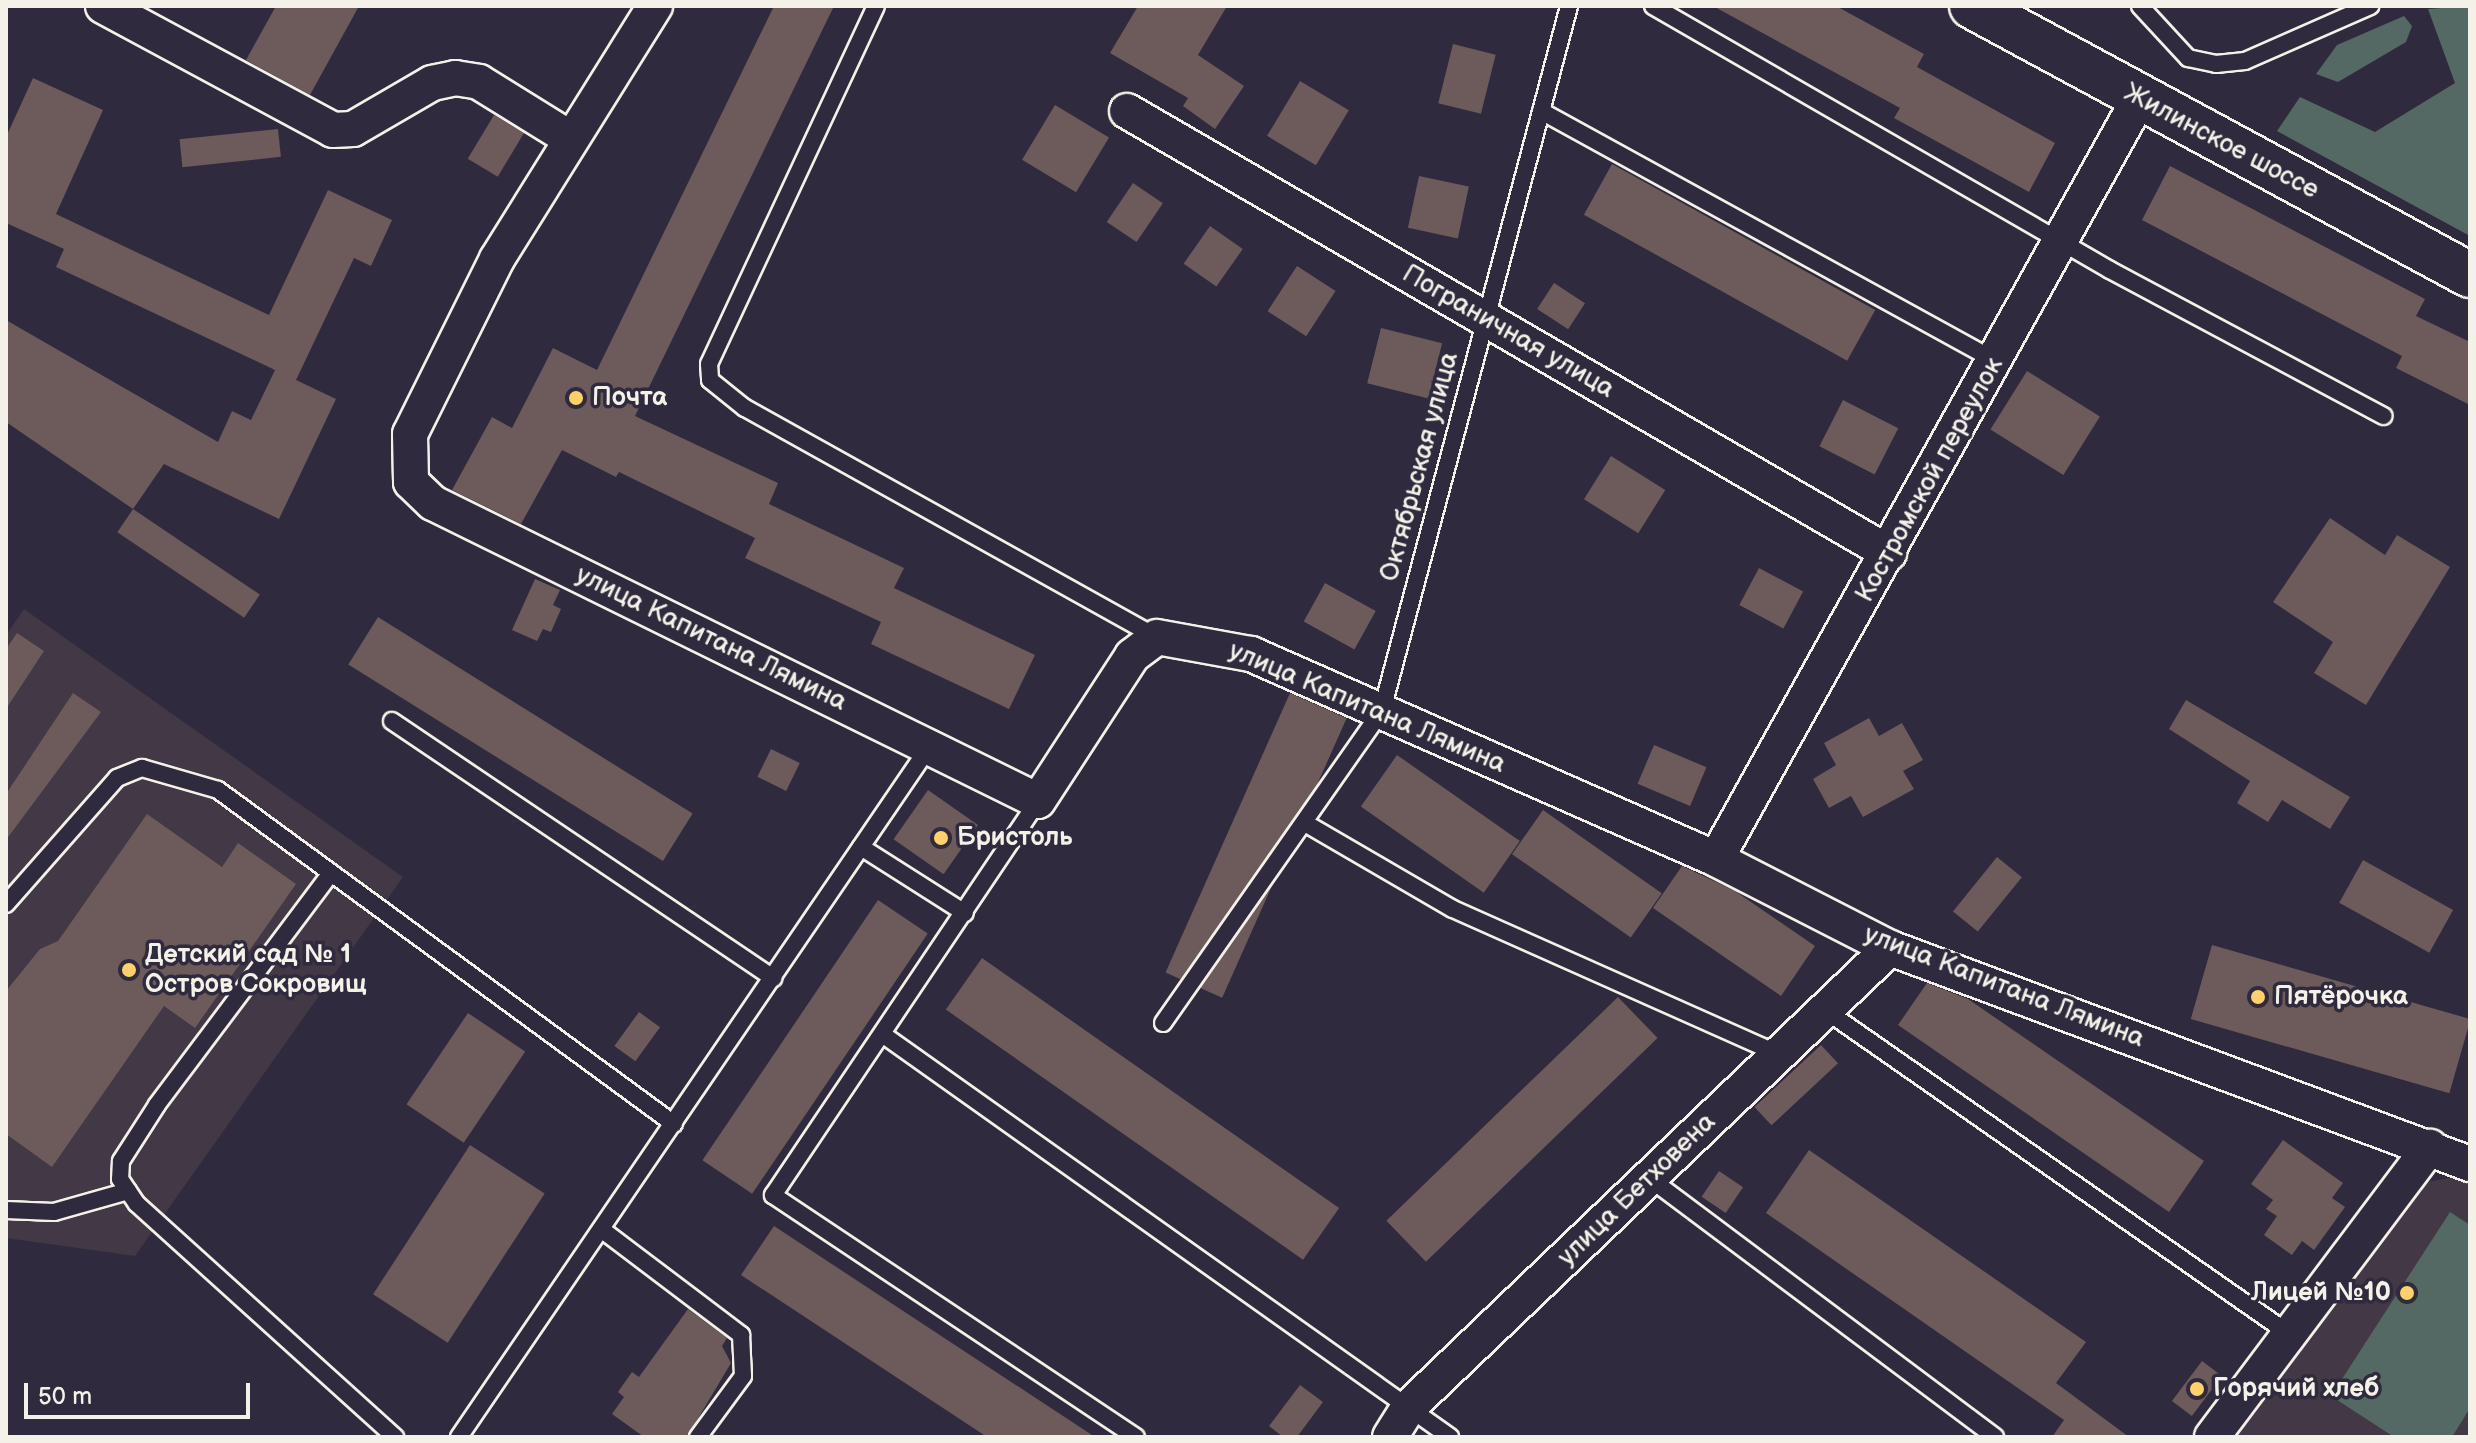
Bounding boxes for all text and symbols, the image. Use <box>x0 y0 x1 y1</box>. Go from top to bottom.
street label: Жилинское шоссе <box>2118 77 2324 207</box>
street label: Пограничная улица <box>1397 259 1619 405</box>
street label: Октябрьская улица <box>1374 349 1466 585</box>
street label: Костромской переулок <box>1850 352 2010 608</box>
place label: Почта <box>592 382 667 414</box>
marker: Почта <box>567 389 585 407</box>
street label: улица Капитана Лямина <box>571 560 851 718</box>
street label: улица Капитана Лямина <box>1224 636 1510 780</box>
place label: Бристоль <box>957 822 1072 854</box>
marker: Бристоль <box>932 829 950 847</box>
street label: улица Капитана Лямина <box>1860 919 2148 1055</box>
place label: Детский сад № 1 Остров Сокровищ <box>145 939 367 1000</box>
marker: Детский сад № 1 Остров Сокровищ <box>120 961 138 979</box>
place label: Пятёрочка <box>2274 981 2408 1013</box>
marker: Пятёрочка <box>2249 988 2267 1006</box>
street label: улица Бетховена <box>1552 1107 1722 1273</box>
place label: Лицей №10 <box>2251 1277 2391 1309</box>
marker: Лицей №10 <box>2398 1284 2416 1302</box>
scale bar <box>28 1367 254 1417</box>
place label: Горячий хлеб <box>2213 1373 2379 1405</box>
marker: Горячий хлеб <box>2188 1380 2206 1398</box>
text: 50 m <box>38 1382 92 1411</box>

